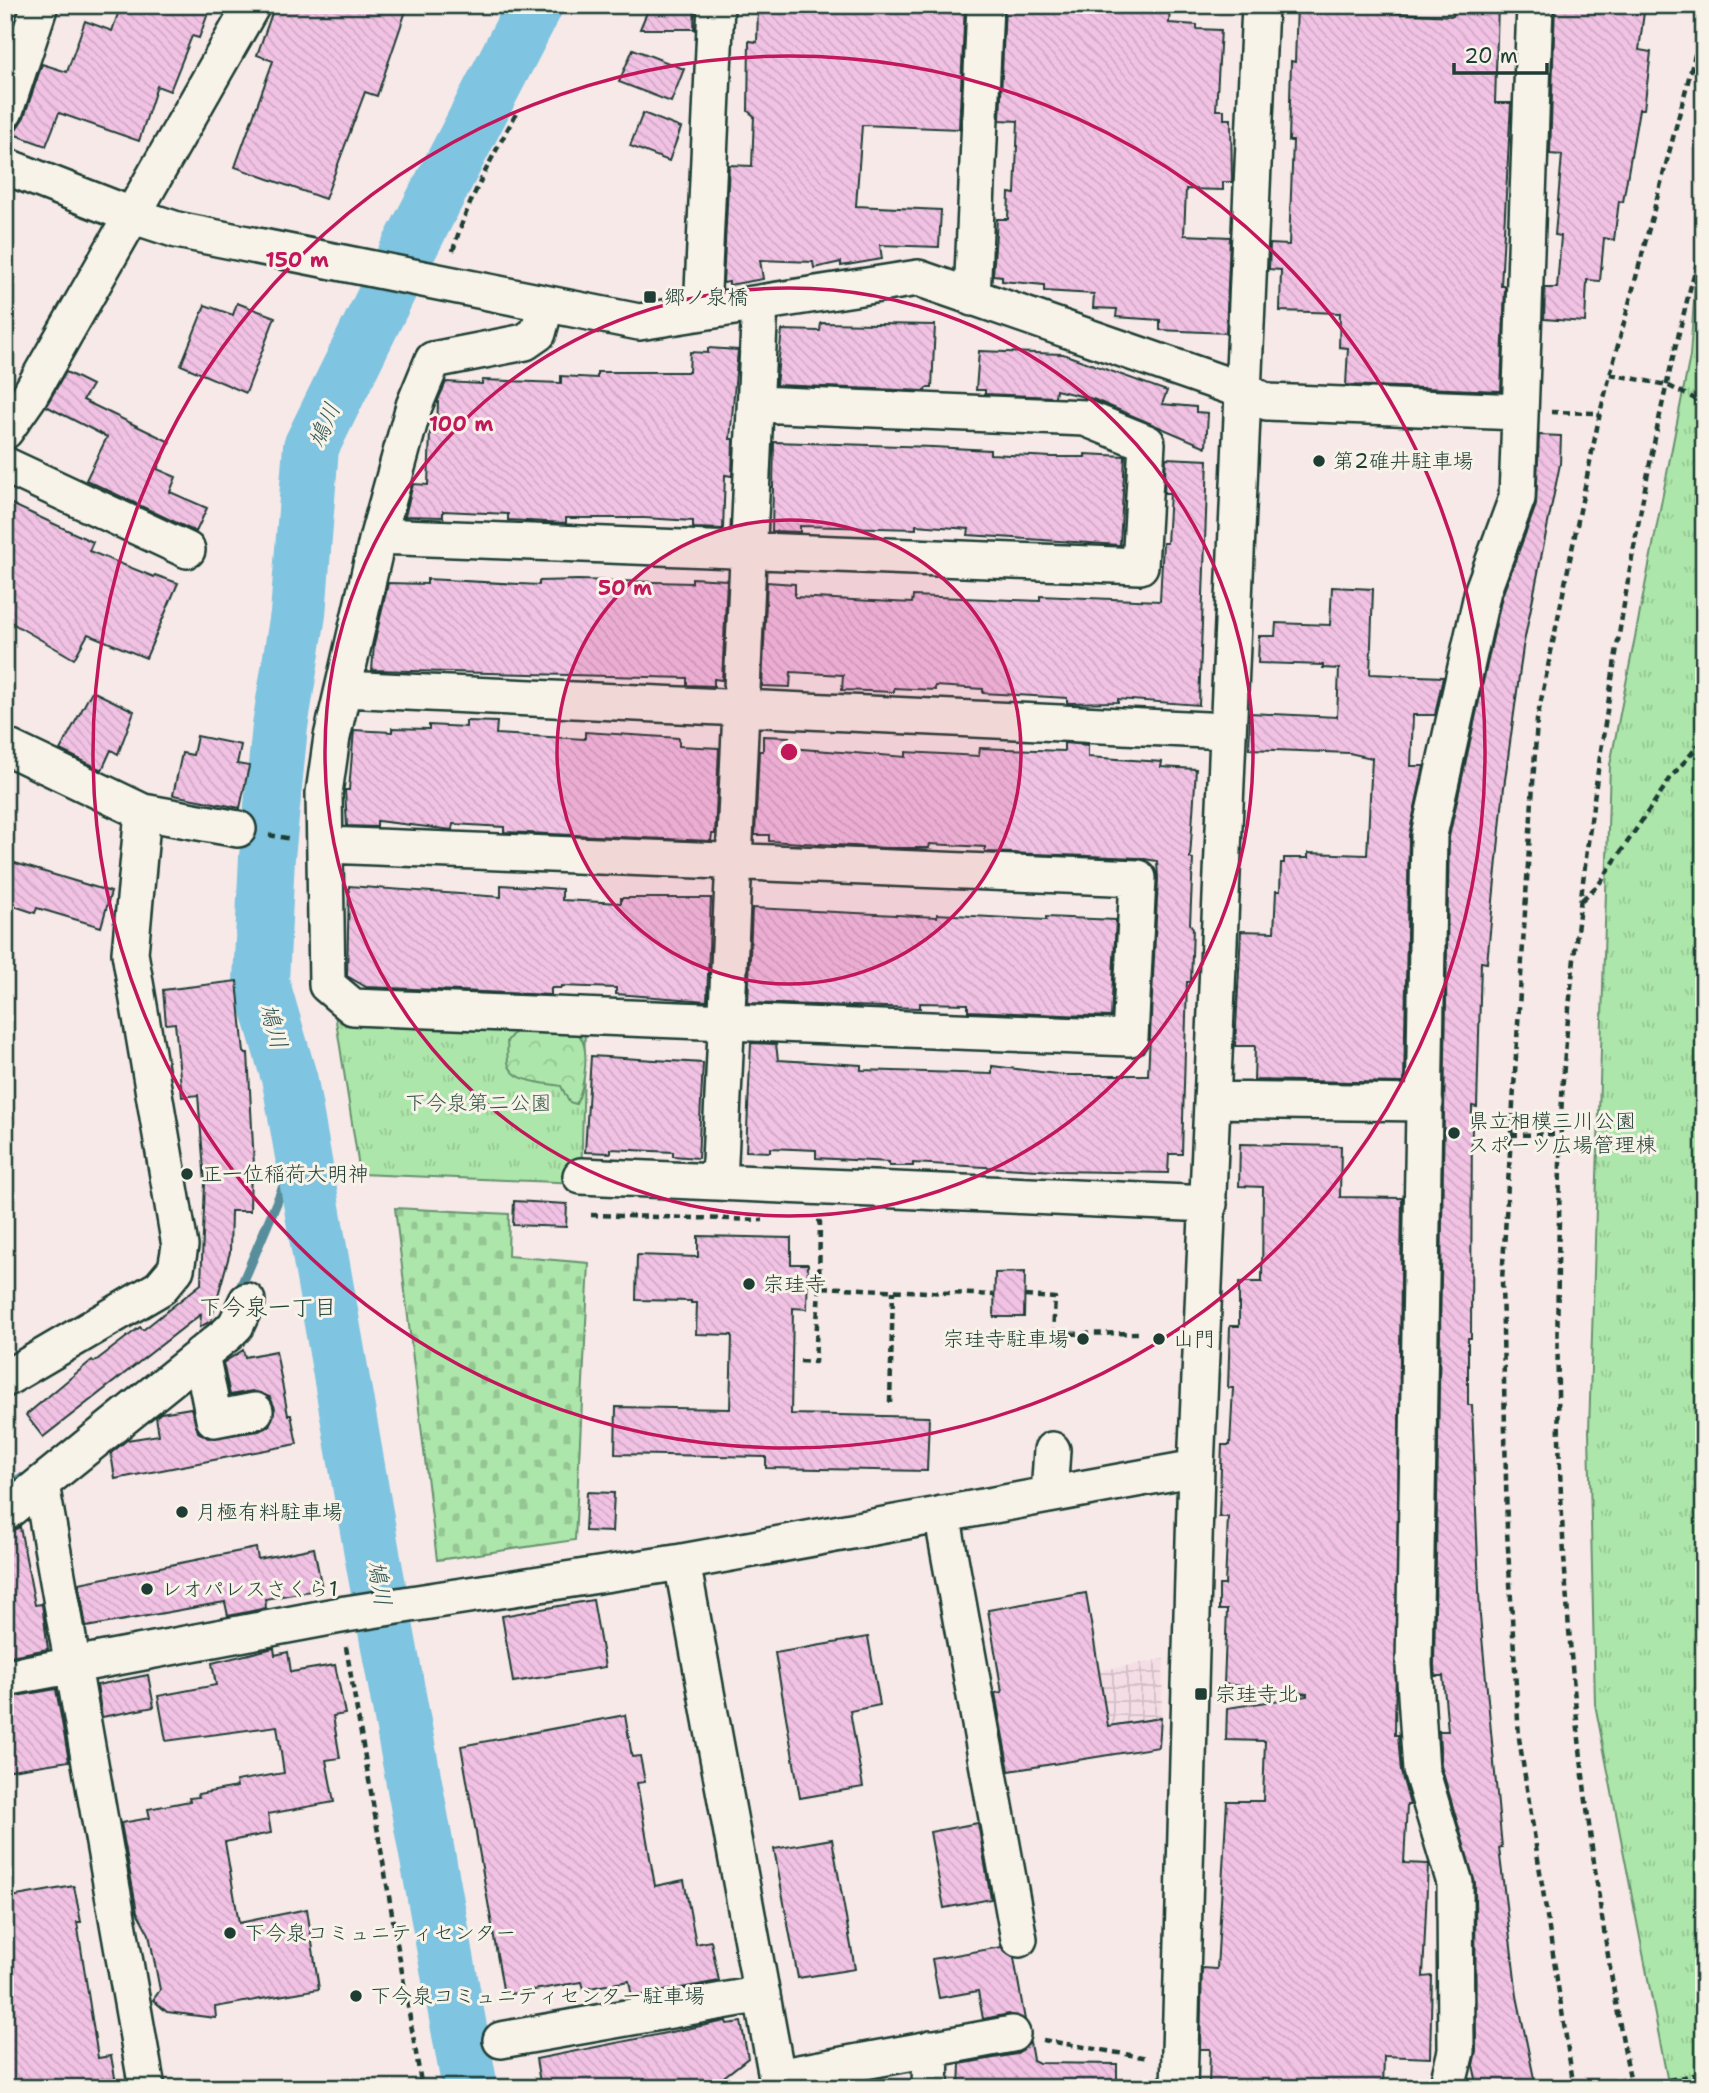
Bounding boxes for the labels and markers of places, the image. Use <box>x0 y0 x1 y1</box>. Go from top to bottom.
place label: 郷ノ泉橋 <box>664 283 748 311</box>
marker: 郷ノ泉橋 <box>642 289 658 305</box>
place label: 第2碓井駐車場 <box>1333 447 1474 475</box>
marker: 第2碓井駐車場 <box>1311 453 1327 469</box>
centre of rings <box>777 740 801 764</box>
place label: 県立相模三川公園 スポーツ広場管理棟 <box>1468 1107 1657 1159</box>
marker: 県立相模三川公園 スポーツ広場管理棟 <box>1446 1125 1462 1141</box>
place label: 正一位稲荷大明神 <box>201 1160 369 1188</box>
marker: 正一位稲荷大明神 <box>179 1166 195 1182</box>
place label: 宗珪寺 <box>763 1270 826 1298</box>
marker: 宗珪寺 <box>741 1276 757 1292</box>
place label: 宗珪寺駐車場 <box>943 1325 1069 1353</box>
place label: 山門 <box>1173 1325 1215 1353</box>
marker: 宗珪寺駐車場 <box>1075 1331 1091 1347</box>
marker: 山門 <box>1151 1331 1167 1347</box>
place label: 月極有料駐車場 <box>196 1498 343 1526</box>
marker: 月極有料駐車場 <box>174 1504 190 1520</box>
place label: レオパレスさくら1 <box>161 1575 338 1603</box>
marker: レオパレスさくら1 <box>139 1581 155 1597</box>
place label: 宗珪寺北 <box>1215 1680 1299 1708</box>
marker: 宗珪寺北 <box>1193 1686 1209 1702</box>
place label: 下今泉コミュニティセンター <box>244 1919 516 1947</box>
marker: 下今泉コミュニティセンター <box>222 1925 238 1941</box>
place label: 下今泉コミュニティセンター駐車場 <box>370 1982 705 2010</box>
marker: 下今泉コミュニティセンター駐車場 <box>348 1988 364 2004</box>

